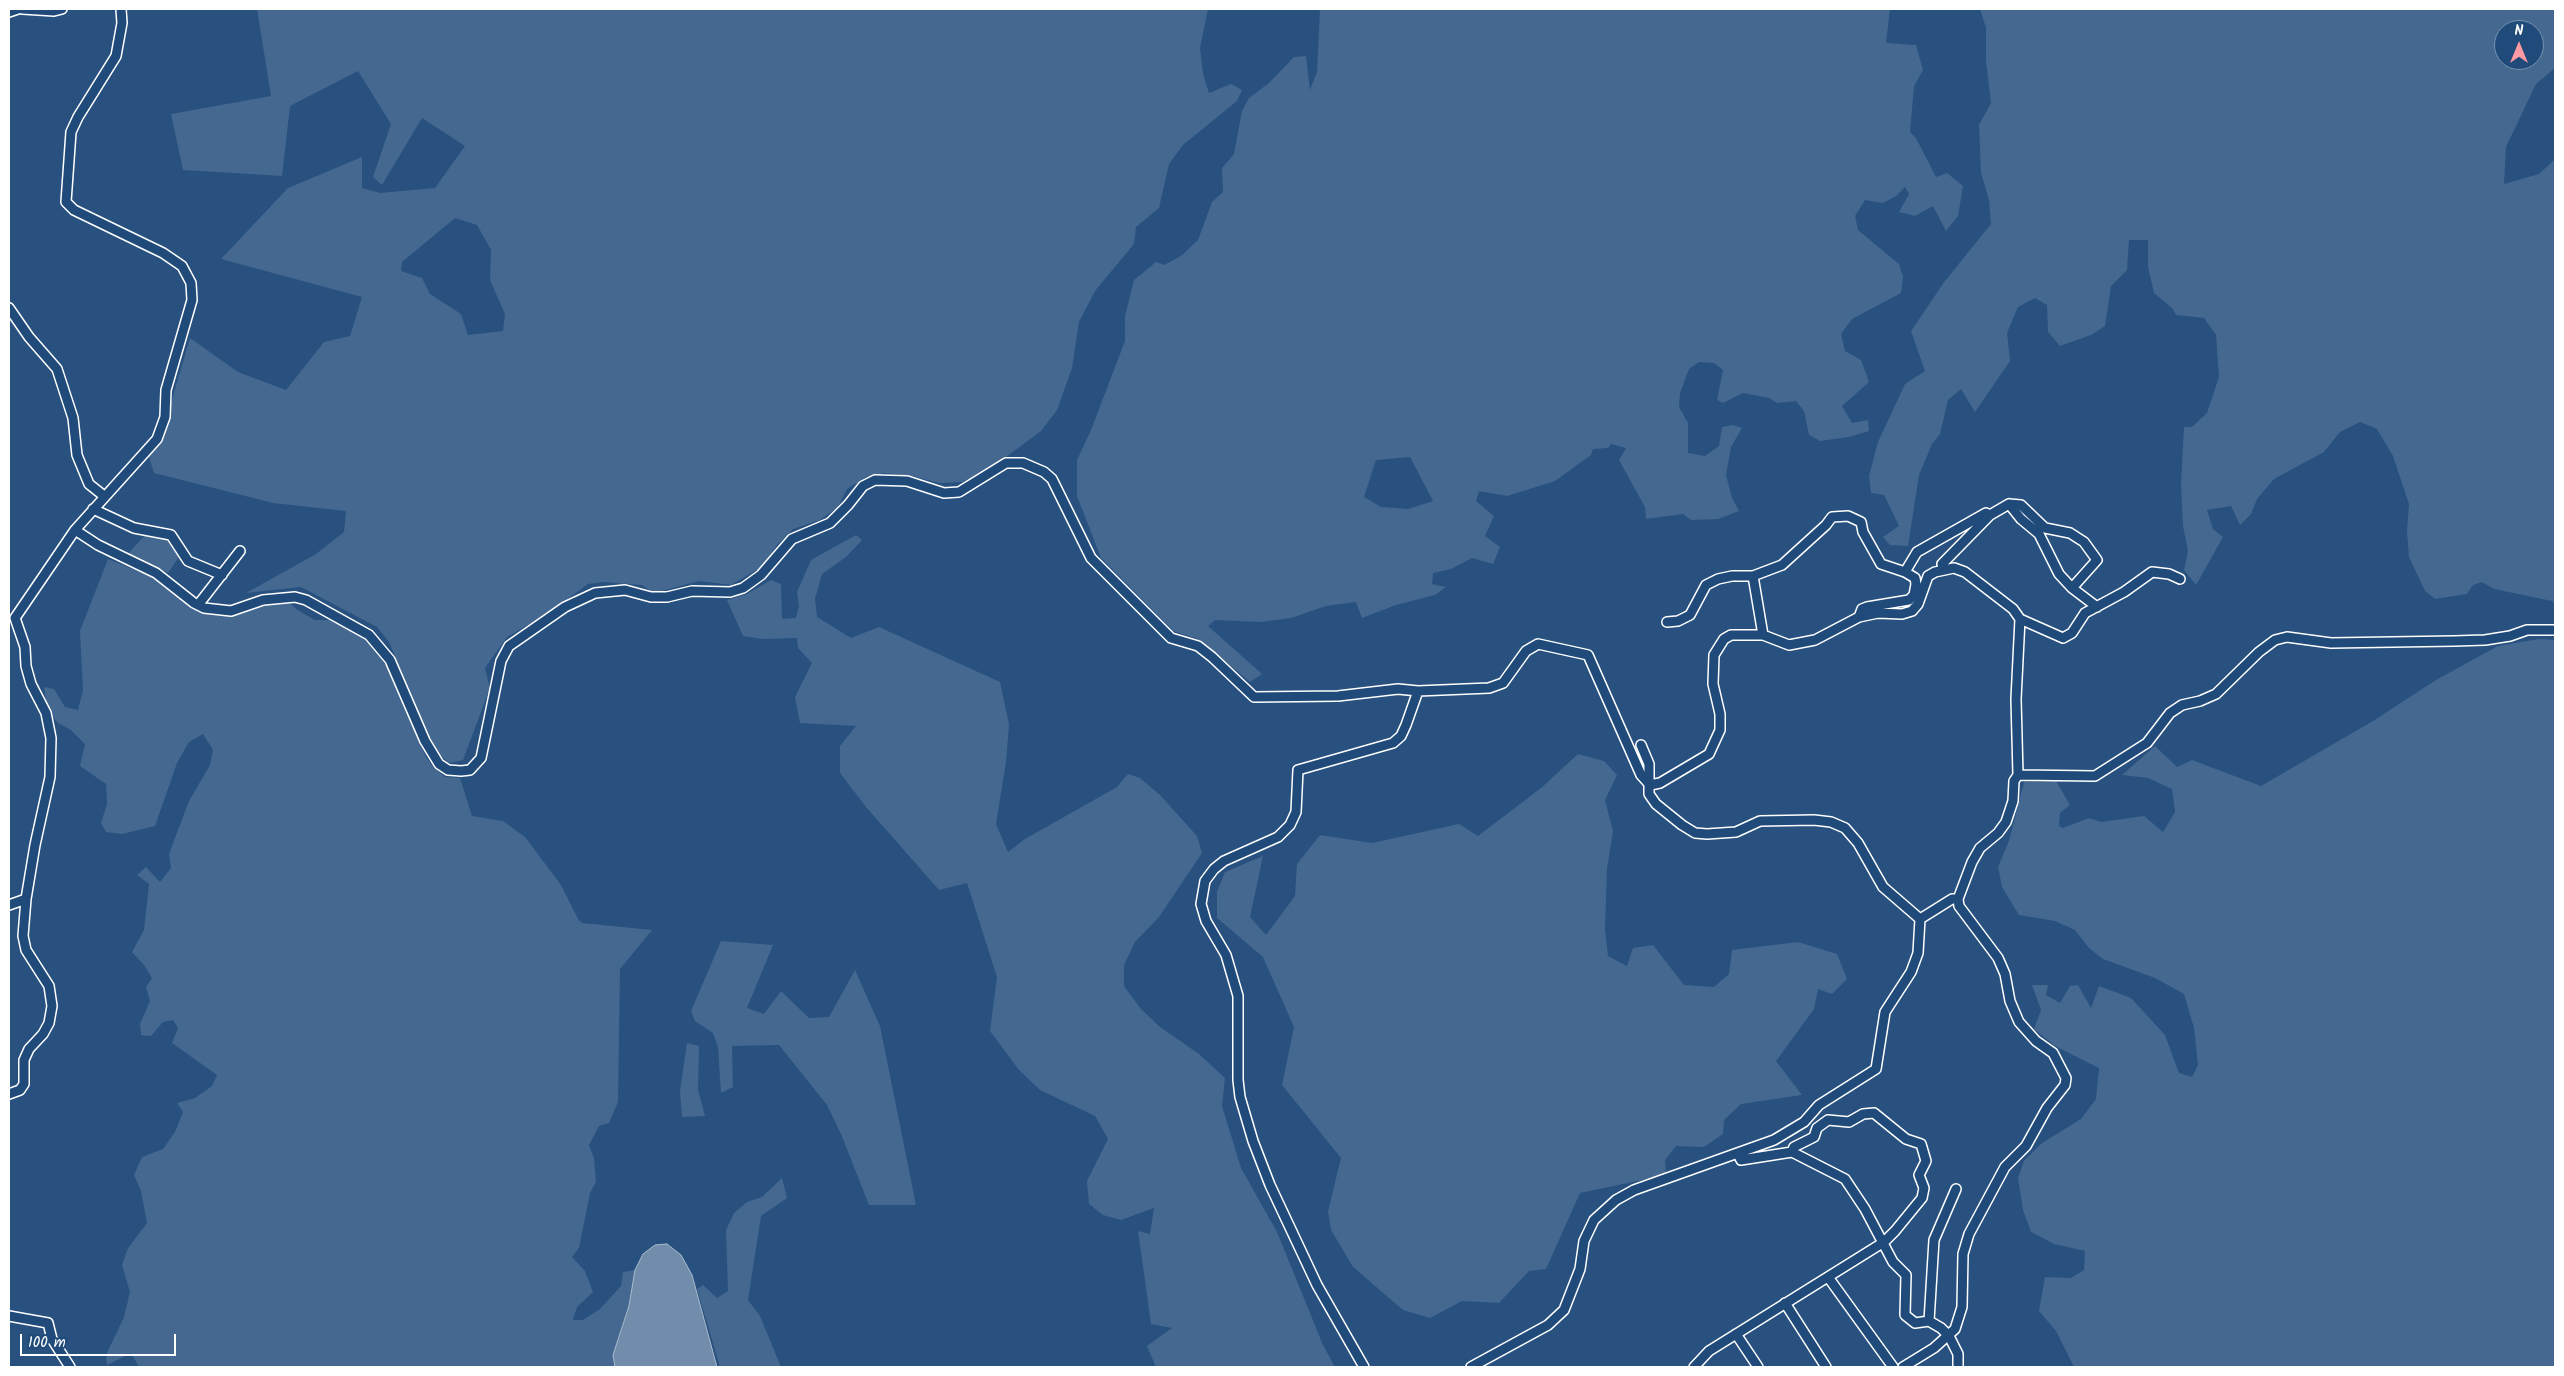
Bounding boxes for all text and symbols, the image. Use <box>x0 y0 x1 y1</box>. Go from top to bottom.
north arrow <box>2494 20 2544 70</box>
text: N <box>2515 20 2523 42</box>
scale bar <box>22 1324 179 1356</box>
text: 100 m <box>28 1331 66 1355</box>

